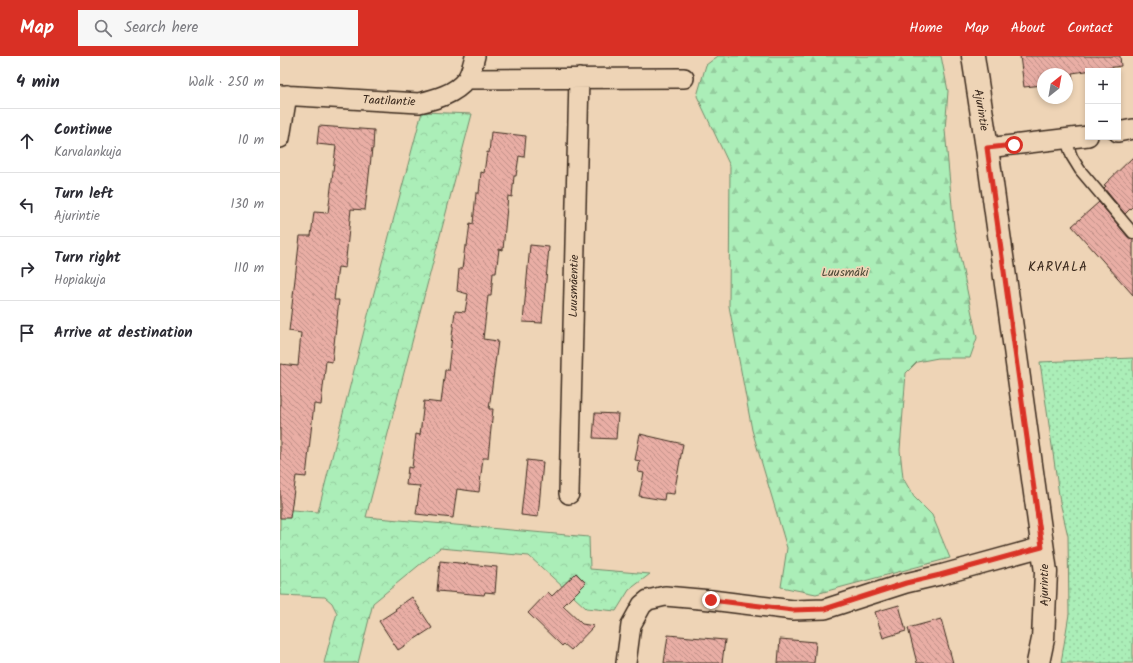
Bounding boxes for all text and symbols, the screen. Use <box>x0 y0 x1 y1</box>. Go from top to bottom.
search box <box>78 10 358 46</box>
text: Map <box>20 13 54 43</box>
text: Search here <box>124 16 198 40</box>
icon: search <box>92 17 114 39</box>
text: Home <box>909 17 943 39</box>
text: Map <box>965 17 989 39</box>
text: About <box>1011 17 1045 39</box>
text: Contact <box>1067 17 1113 39</box>
north arrow <box>1037 68 1073 104</box>
map controls <box>1085 68 1121 140</box>
button: + <box>1085 68 1121 104</box>
text: 4 min <box>16 69 60 96</box>
text: Walk · 250 m <box>188 72 264 93</box>
street label: Ajurintie <box>968 88 994 133</box>
street label: Taatilantie <box>362 91 416 111</box>
button: − <box>1085 104 1121 140</box>
text: Continue <box>54 118 112 142</box>
icon: ahead <box>16 130 38 152</box>
text: 10 m <box>238 130 264 151</box>
route start <box>1005 136 1023 154</box>
text: Karvalankuja <box>54 142 122 163</box>
text: Turn left <box>54 182 114 206</box>
icon: left <box>16 194 38 216</box>
text: 130 m <box>230 194 264 215</box>
text: Ajurintie <box>54 206 100 227</box>
text: Turn right <box>54 246 121 270</box>
street label: Luusmäentie <box>564 254 584 318</box>
district label: KARVALA <box>1028 257 1088 278</box>
icon: right <box>16 258 38 280</box>
text: 110 m <box>234 258 264 279</box>
park label: Luusmäki <box>822 263 870 282</box>
text: Hopiakuja <box>54 270 106 291</box>
text: Arrive at destination <box>54 321 193 345</box>
icon: arrive <box>16 322 38 344</box>
street label: Ajurintie <box>1035 563 1054 606</box>
route end <box>702 591 720 609</box>

